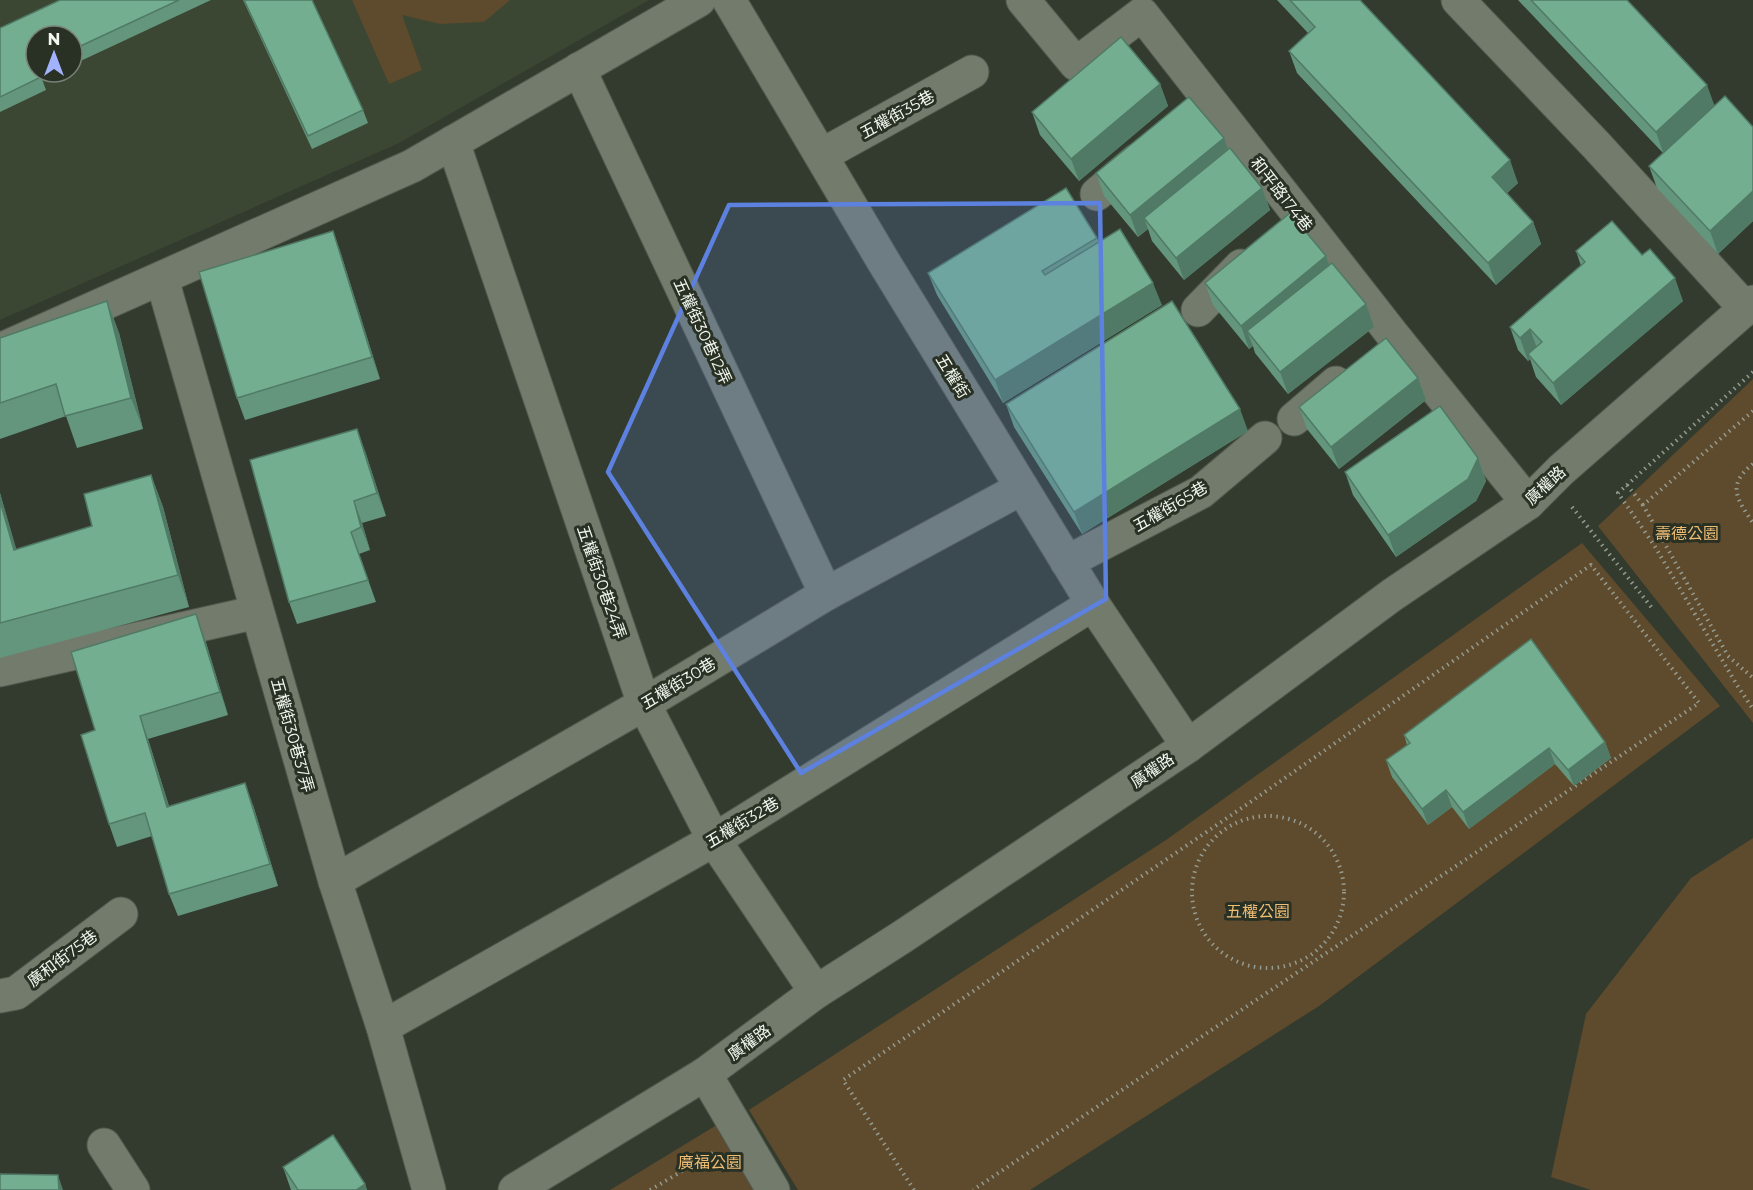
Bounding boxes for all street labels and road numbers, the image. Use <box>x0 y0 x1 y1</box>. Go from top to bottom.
street label: 五權街35巷 <box>857 86 938 143</box>
street label: 和平路174巷 <box>1247 153 1316 235</box>
street label: 五權街30巷12弄 <box>670 275 735 387</box>
street label: 五權街 <box>932 351 973 402</box>
street label: 廣權路 <box>1521 462 1569 509</box>
street label: 五權街65巷 <box>1130 478 1211 535</box>
street label: 五權街30巷24弄 <box>573 523 630 641</box>
street label: 五權街30巷 <box>638 654 719 713</box>
street label: 五權街30巷37弄 <box>267 676 318 794</box>
street label: 廣權路 <box>1127 749 1177 792</box>
street label: 五權街32巷 <box>702 793 782 852</box>
street label: 廣和街75巷 <box>24 926 101 991</box>
street label: 廣權路 <box>724 1021 774 1064</box>

